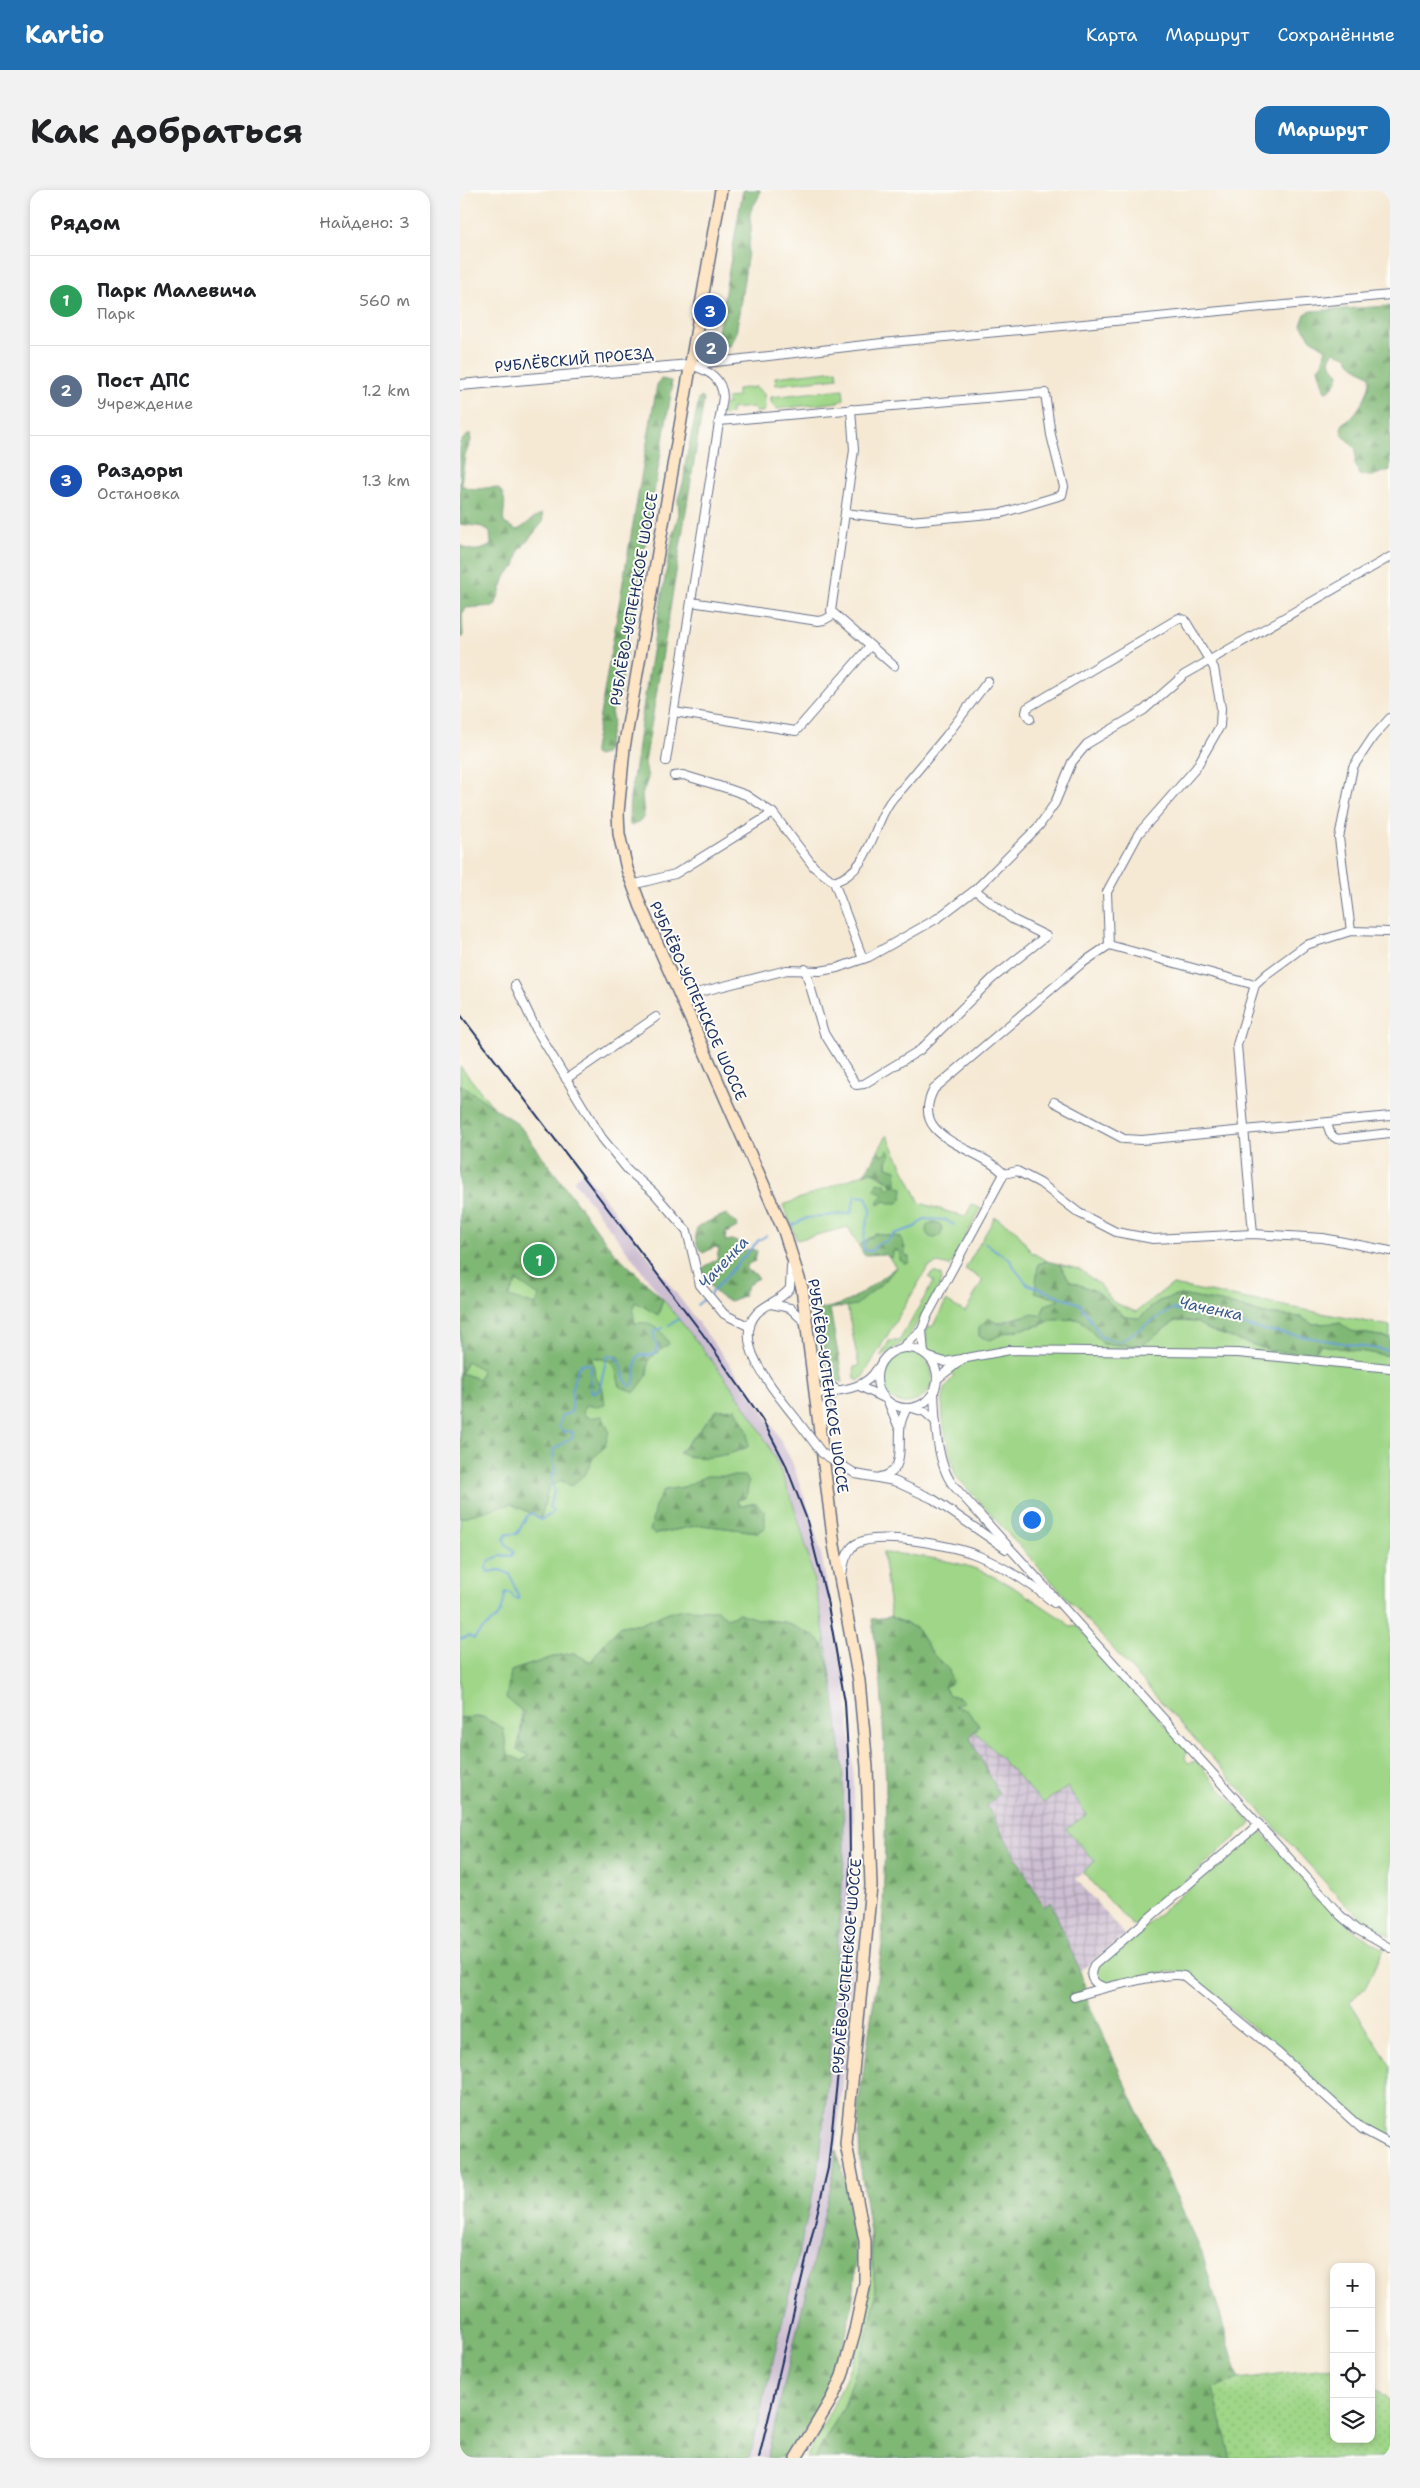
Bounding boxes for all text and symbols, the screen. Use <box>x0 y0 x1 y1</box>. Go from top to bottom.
text: Kartio <box>25 19 104 51</box>
text: Карта <box>1086 23 1137 47</box>
text: Маршрут <box>1165 23 1249 47</box>
text: Сохранённые <box>1277 23 1395 47</box>
button: Маршрут <box>1255 106 1390 154</box>
text: Как добраться <box>30 107 303 154</box>
text: Рядом <box>50 209 120 237</box>
text: Найдено: 3 <box>319 212 410 233</box>
text: Парк Малевича <box>97 278 256 303</box>
text: 1 <box>62 290 70 311</box>
text: 560 m <box>359 290 410 311</box>
pin: 3 <box>694 292 726 330</box>
text: Парк <box>97 303 135 324</box>
pin: 2 <box>695 329 727 367</box>
street label: РУБЛЁВСКИЙ ПРОЕЗД <box>494 342 655 377</box>
text: Пост ДПС <box>97 368 190 393</box>
text: 2 <box>60 380 72 401</box>
text: 1.2 km <box>362 380 410 401</box>
text: Учреждение <box>97 393 193 414</box>
text: Раздоры <box>97 458 183 483</box>
text: 3 <box>60 470 72 491</box>
text: 1.3 km <box>362 470 410 491</box>
text: Остановка <box>97 483 180 504</box>
street label: РУБЛЁВО-УСПЕНСКОЕ ШОССЕ <box>605 491 663 707</box>
street label: РУБЛЁВО-УСПЕНСКОЕ ШОССЕ <box>645 898 751 1104</box>
water label: Чаченка <box>694 1231 753 1293</box>
pin: 1 <box>523 1241 555 1279</box>
street label: РУБЛЁВО-УСПЕНСКОЕ ШОССЕ <box>803 1277 853 1495</box>
water label: Чаченка <box>1177 1291 1245 1326</box>
your location <box>1019 1507 1045 1533</box>
street label: РУБЛЁВО-УСПЕНСКОЕ ШОССЕ <box>828 1857 866 2075</box>
map controls <box>1330 2263 1375 2443</box>
button: + <box>1330 2263 1375 2308</box>
button: − <box>1330 2308 1375 2353</box>
button: locate <box>1330 2353 1375 2398</box>
button: layers <box>1330 2398 1375 2443</box>

